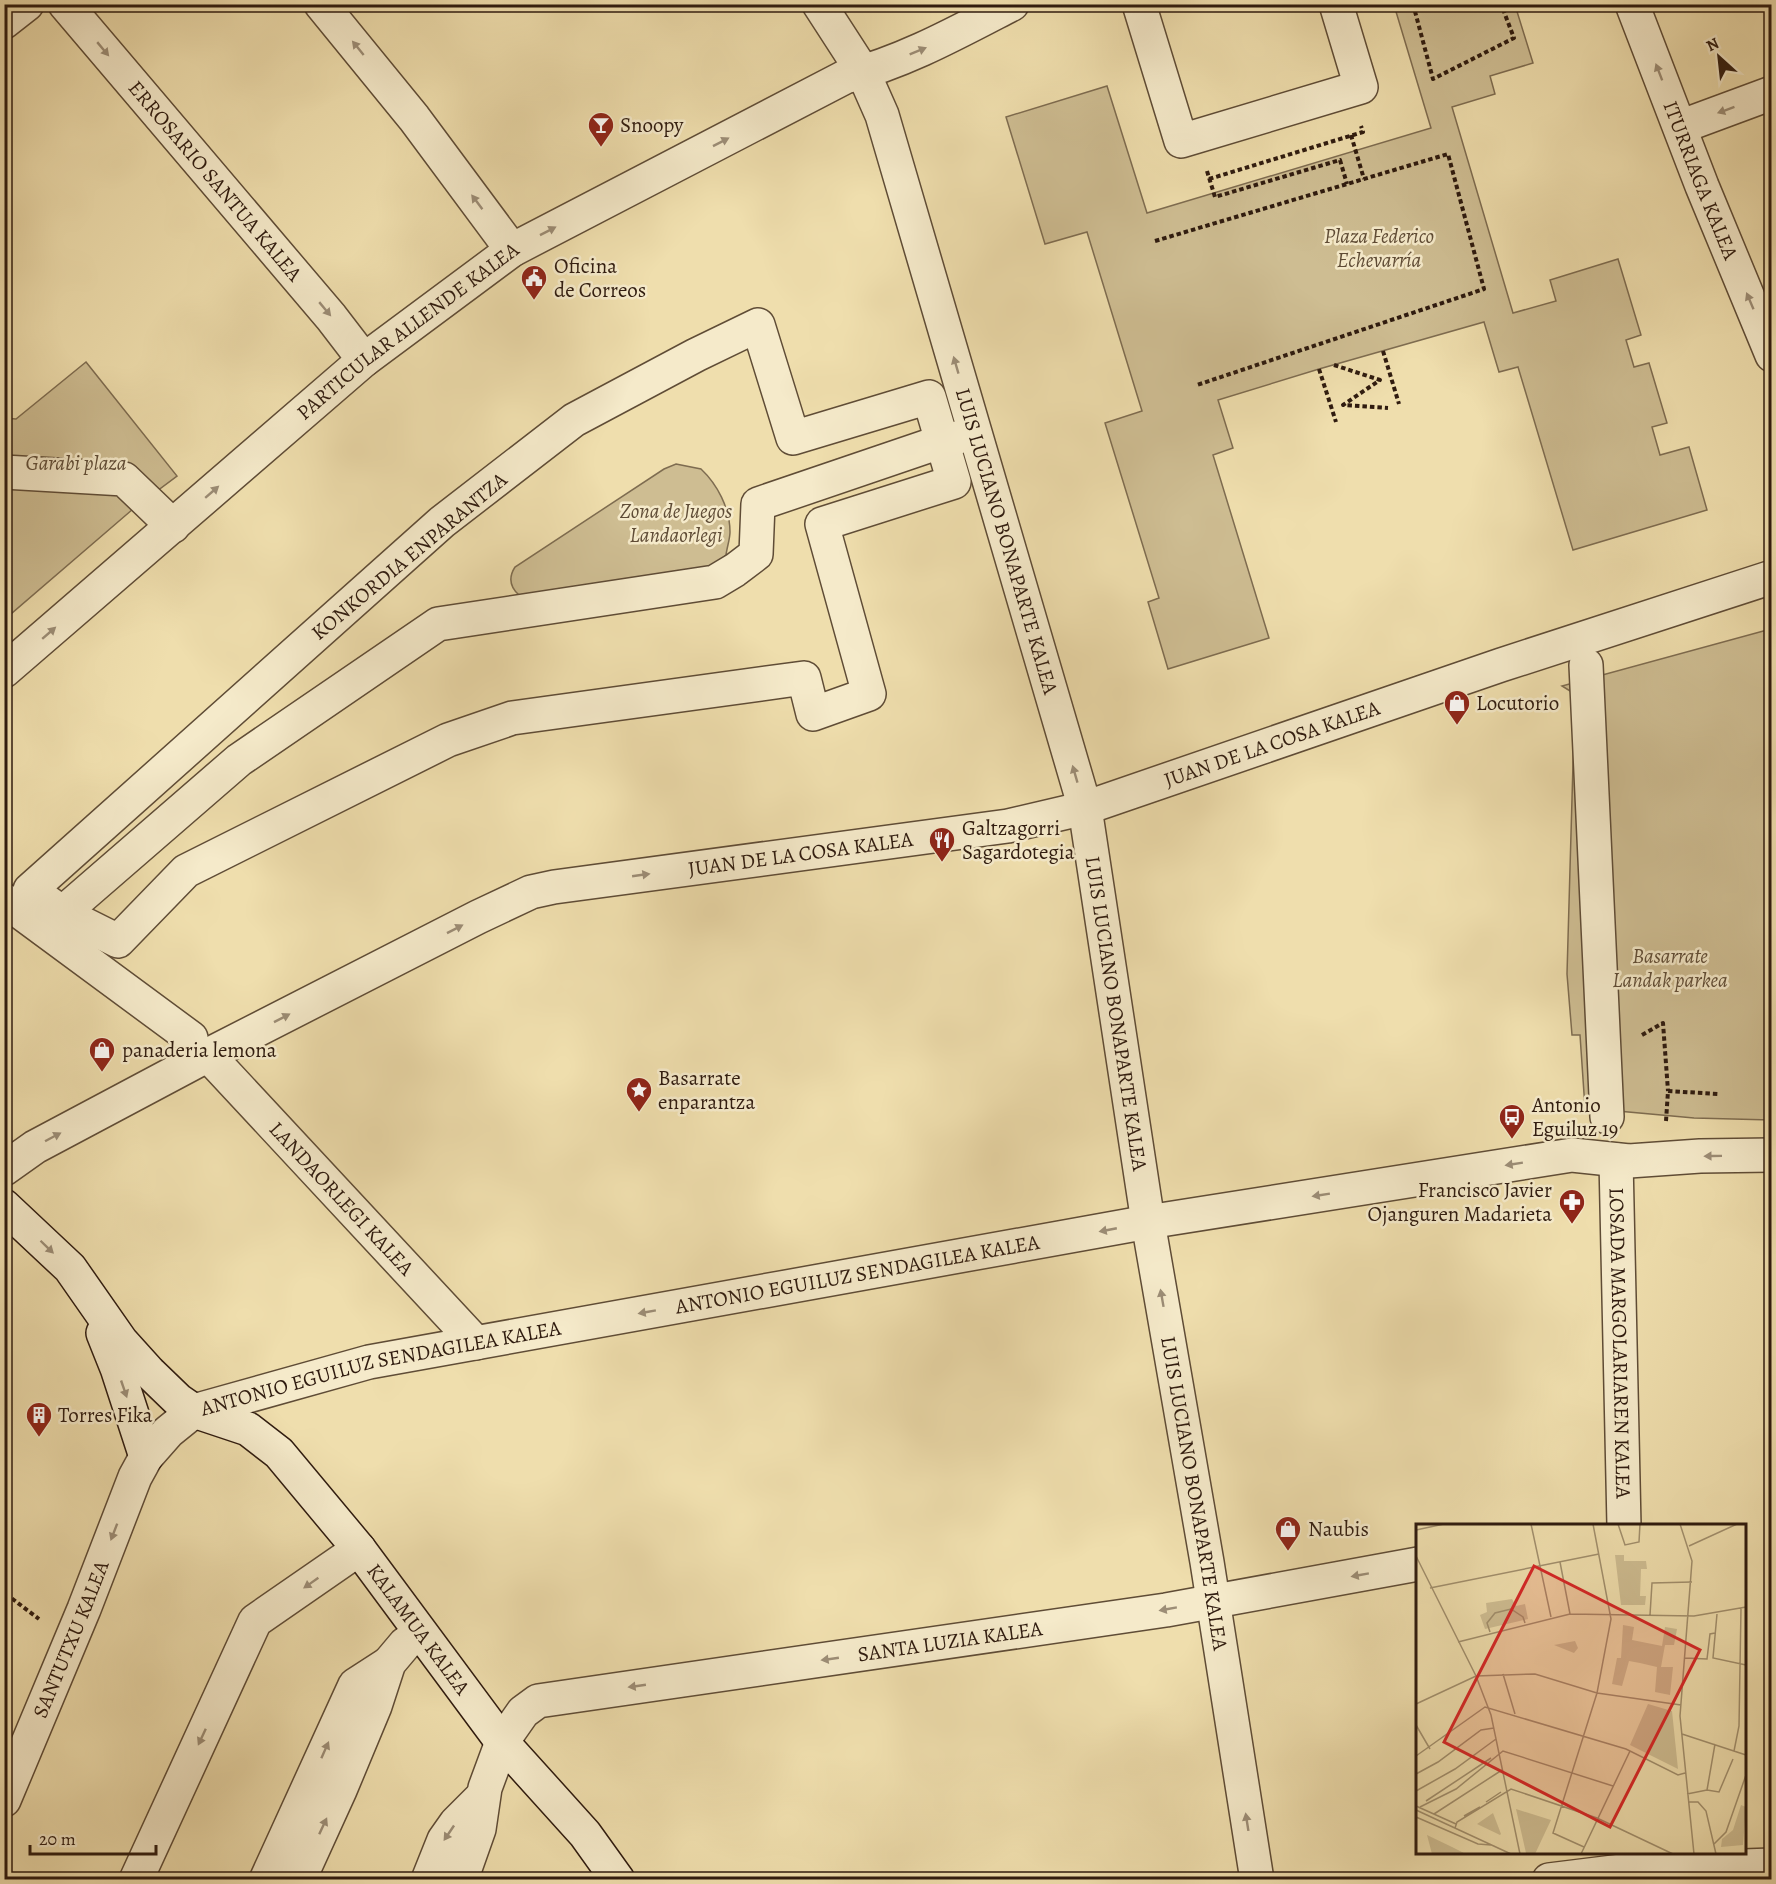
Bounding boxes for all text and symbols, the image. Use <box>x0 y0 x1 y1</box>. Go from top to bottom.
north arrow <box>1689 27 1749 87</box>
text: N <box>1702 32 1723 57</box>
one-way arrow <box>351 40 364 56</box>
one-way arrow <box>96 41 109 56</box>
one-way arrow <box>909 46 927 55</box>
one-way arrow <box>1654 63 1663 81</box>
street label: ERROSARIO SANTUA KALEA <box>122 75 309 288</box>
street label: ITURRIAGA KALEA <box>1657 97 1745 264</box>
one-way arrow <box>1717 105 1735 115</box>
bar icon: Snoopy <box>586 110 616 148</box>
place label: Snoopy <box>620 111 684 139</box>
one-way arrow <box>713 137 730 147</box>
one-way arrow <box>471 195 483 211</box>
park label: Plaza Federico Echevarría <box>1324 222 1434 274</box>
one-way arrow <box>539 226 556 236</box>
street label: PARTICULAR ALLENDE KALEA <box>290 235 525 426</box>
place label: Oficina de Correos <box>554 252 646 304</box>
public building icon: Oficina de Correos <box>519 263 549 301</box>
one-way arrow <box>1745 291 1755 309</box>
one-way arrow <box>318 301 331 317</box>
one-way arrow <box>951 356 960 374</box>
street label: LUIS LUCIANO BONAPARTE KALEA <box>949 385 1065 698</box>
park label: Garabi plaza <box>26 449 127 477</box>
street label: KONKORDIA ENPARANTZA <box>305 465 513 646</box>
one-way arrow <box>204 486 219 499</box>
park label: Zona de Juegos Landaorlegi <box>620 497 732 549</box>
one-way arrow <box>41 627 56 640</box>
shop icon: Locutorio <box>1442 688 1472 726</box>
place label: Locutorio <box>1476 689 1559 717</box>
street label: JUAN DE LA COSA KALEA <box>1160 693 1384 794</box>
one-way arrow <box>1070 765 1079 783</box>
place label: Galtzagorri Sagardotegia <box>962 814 1075 866</box>
street label: JUAN DE LA COSA KALEA <box>686 825 915 883</box>
restaurant icon: Galtzagorri Sagardotegia <box>927 825 957 863</box>
street label: LUIS LUCIANO BONAPARTE KALEA <box>1079 854 1154 1174</box>
one-way arrow <box>631 871 650 880</box>
one-way arrow <box>447 924 464 933</box>
park label: Basarrate Landak parkea <box>1612 942 1728 994</box>
one-way arrow <box>274 1013 291 1023</box>
shop icon: panaderia lemona <box>87 1035 117 1073</box>
place label: panaderia lemona <box>122 1036 277 1064</box>
place label: Basarrate enparantza <box>658 1064 756 1116</box>
place icon: Basarrate enparantza <box>624 1075 654 1113</box>
place label: Antonio Eguiluz 19 <box>1531 1091 1618 1143</box>
bus stop icon: Antonio Eguiluz 19 <box>1497 1102 1527 1140</box>
street label: LANDAORLEGI KALEA <box>263 1116 421 1282</box>
one-way arrow <box>45 1132 62 1142</box>
one-way arrow <box>1704 1151 1723 1161</box>
one-way arrow <box>1504 1160 1523 1169</box>
place label: Francisco Javier Ojanguren Madarieta <box>1368 1176 1552 1228</box>
pharmacy icon: Francisco Javier Ojanguren Madarieta <box>1557 1187 1587 1225</box>
street label: LOSADA MARGOLARIAREN KALEA <box>1603 1187 1637 1500</box>
one-way arrow <box>1312 1190 1331 1199</box>
one-way arrow <box>1098 1226 1117 1235</box>
street label: ANTONIO EGUILUZ SENDAGILEA KALEA <box>672 1228 1042 1321</box>
one-way arrow <box>39 1240 54 1254</box>
one-way arrow <box>1157 1288 1166 1307</box>
one-way arrow <box>638 1308 657 1317</box>
street label: ANTONIO EGUILUZ SENDAGILEA KALEA <box>196 1314 564 1423</box>
street label: LUIS LUCIANO BONAPARTE KALEA <box>1154 1334 1235 1653</box>
one-way arrow <box>120 1380 130 1398</box>
building icon: Torres Fika <box>24 1400 54 1438</box>
place label: Torres Fika <box>58 1401 153 1429</box>
shop icon: Naubis <box>1273 1514 1303 1552</box>
place label: Naubis <box>1308 1515 1369 1543</box>
one-way arrow <box>109 1523 118 1541</box>
inset map <box>1416 1524 1746 1854</box>
street label: SANTUTXU KALEA <box>26 1556 116 1722</box>
street label: KALAMUA KALEA <box>360 1558 477 1701</box>
one-way arrow <box>1350 1570 1369 1579</box>
one-way arrow <box>302 1577 319 1588</box>
one-way arrow <box>1158 1605 1177 1614</box>
street label: SANTA LUZIA KALEA <box>856 1614 1045 1669</box>
one-way arrow <box>820 1654 839 1663</box>
one-way arrow <box>627 1682 646 1691</box>
one-way arrow <box>197 1728 206 1745</box>
one-way arrow <box>320 1740 330 1758</box>
one-way arrow <box>1243 1812 1252 1831</box>
one-way arrow <box>318 1817 328 1835</box>
scale bar <box>30 1818 156 1856</box>
one-way arrow <box>443 1825 455 1841</box>
text: 20 m <box>39 1827 76 1851</box>

